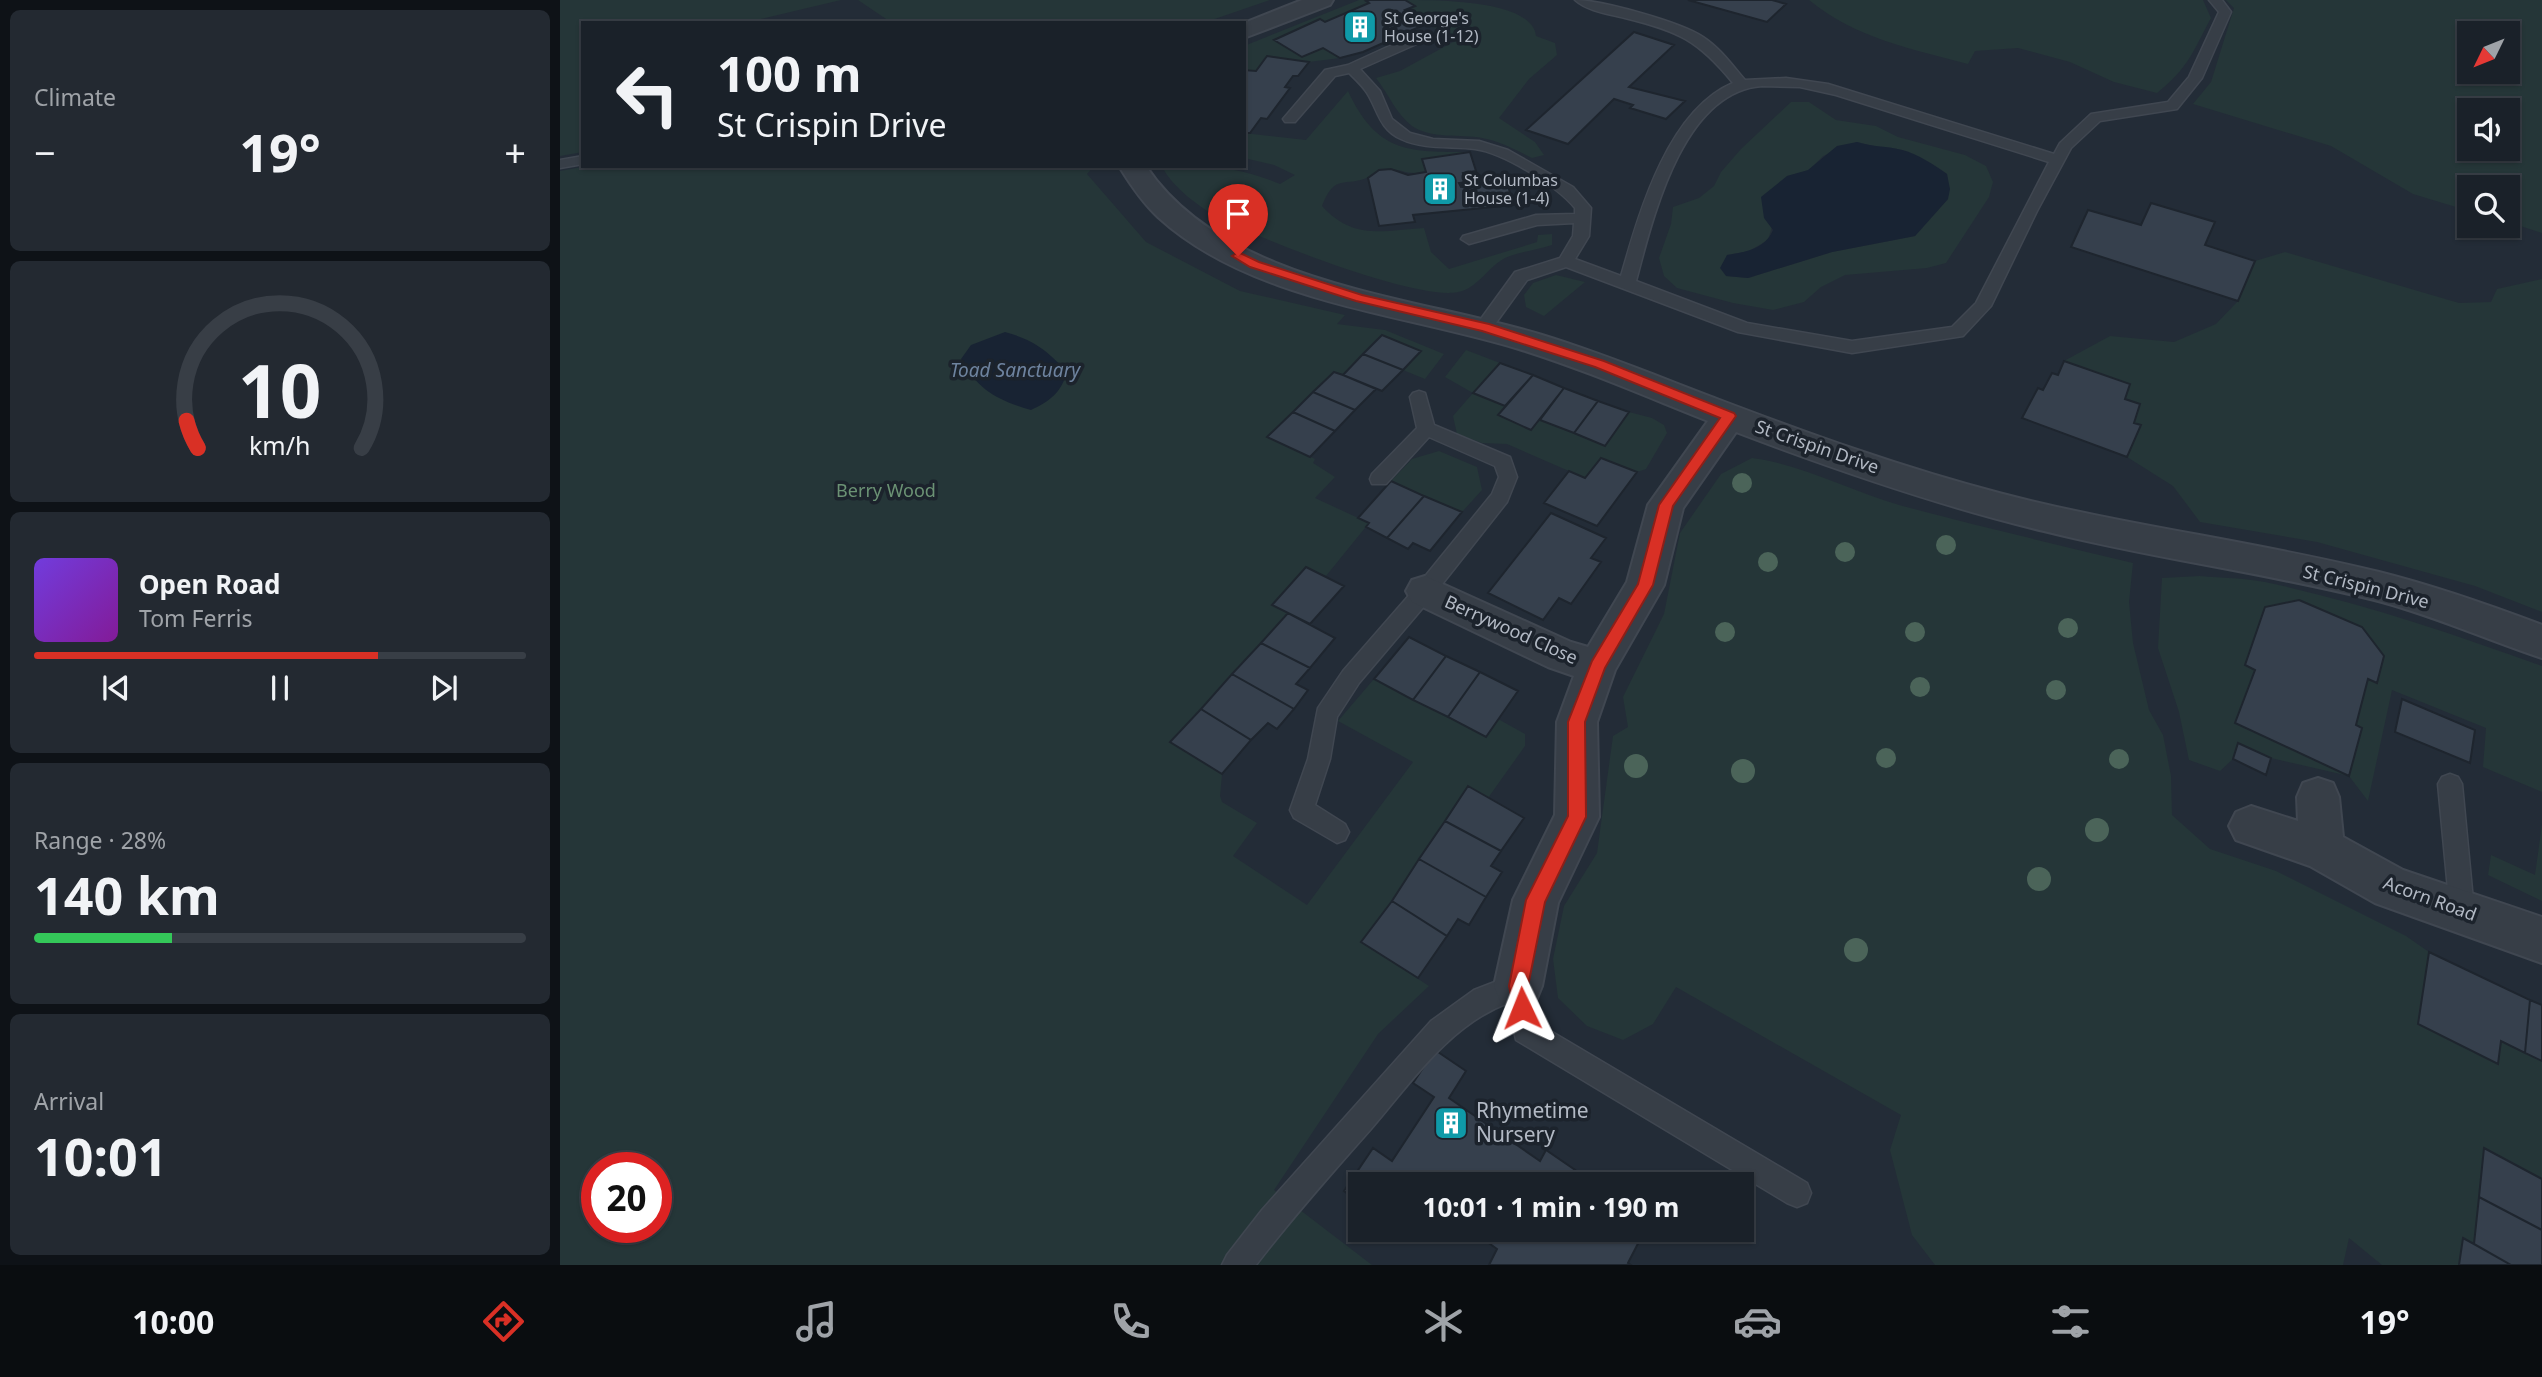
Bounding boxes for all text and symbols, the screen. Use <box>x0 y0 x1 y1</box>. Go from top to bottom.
place label: St George's House (1-12) <box>1384 7 1479 47</box>
building icon: St George's House (1-12) <box>1341 8 1379 46</box>
north arrow <box>2457 21 2520 84</box>
map controls <box>2457 21 2520 238</box>
text: 100 m <box>717 40 862 106</box>
icon: left <box>602 49 693 140</box>
text: Climate <box>34 81 116 113</box>
button: sound <box>2457 98 2520 161</box>
text: St Crispin Drive <box>717 103 947 146</box>
text: 19° <box>239 116 321 187</box>
text: − <box>34 126 56 178</box>
text: + <box>504 126 526 178</box>
place label: St Columbas House (1-4) <box>1464 169 1558 209</box>
building icon: St Columbas House (1-4) <box>1421 170 1459 208</box>
button: search <box>2457 175 2520 238</box>
pin <box>1208 184 1268 256</box>
icon: arrive <box>1219 195 1257 233</box>
text: 10 <box>238 340 322 439</box>
water label: Toad Sanctuary <box>950 357 1081 383</box>
street label: St Crispin Drive <box>1752 414 1882 478</box>
text: km/h <box>249 427 311 461</box>
park label: Berry Wood <box>836 478 936 502</box>
street label: St Crispin Drive <box>2301 559 2432 613</box>
text: Open Road <box>139 566 281 602</box>
street label: Berrywood Close <box>1441 589 1582 669</box>
text: Tom Ferris <box>139 602 252 634</box>
icon: previous <box>97 669 135 707</box>
icon: pause <box>261 669 299 707</box>
icon: next <box>425 669 463 707</box>
text: Range · 28% <box>34 824 166 856</box>
text: 140 km <box>34 859 220 930</box>
street label: Acorn Road <box>2380 870 2480 926</box>
position arrow <box>1485 971 1559 1045</box>
text: Arrival <box>34 1085 104 1117</box>
place label: Rhymetime Nursery <box>1476 1096 1589 1148</box>
building icon: Rhymetime Nursery <box>1432 1104 1470 1142</box>
text: 10:01 <box>34 1120 168 1191</box>
speed limit sign: 20 <box>581 1152 672 1243</box>
text: 10:01 · 1 min · 190 m <box>1423 1189 1679 1225</box>
icon: directions <box>479 1297 528 1346</box>
icon: music <box>792 1297 841 1346</box>
icon: phone <box>1106 1297 1155 1346</box>
icon: climate <box>1419 1297 1468 1346</box>
icon: car <box>1733 1297 1782 1346</box>
icon: filters <box>2046 1297 2095 1346</box>
text: 10:00 <box>132 1300 214 1343</box>
text: 19° <box>2360 1300 2410 1343</box>

